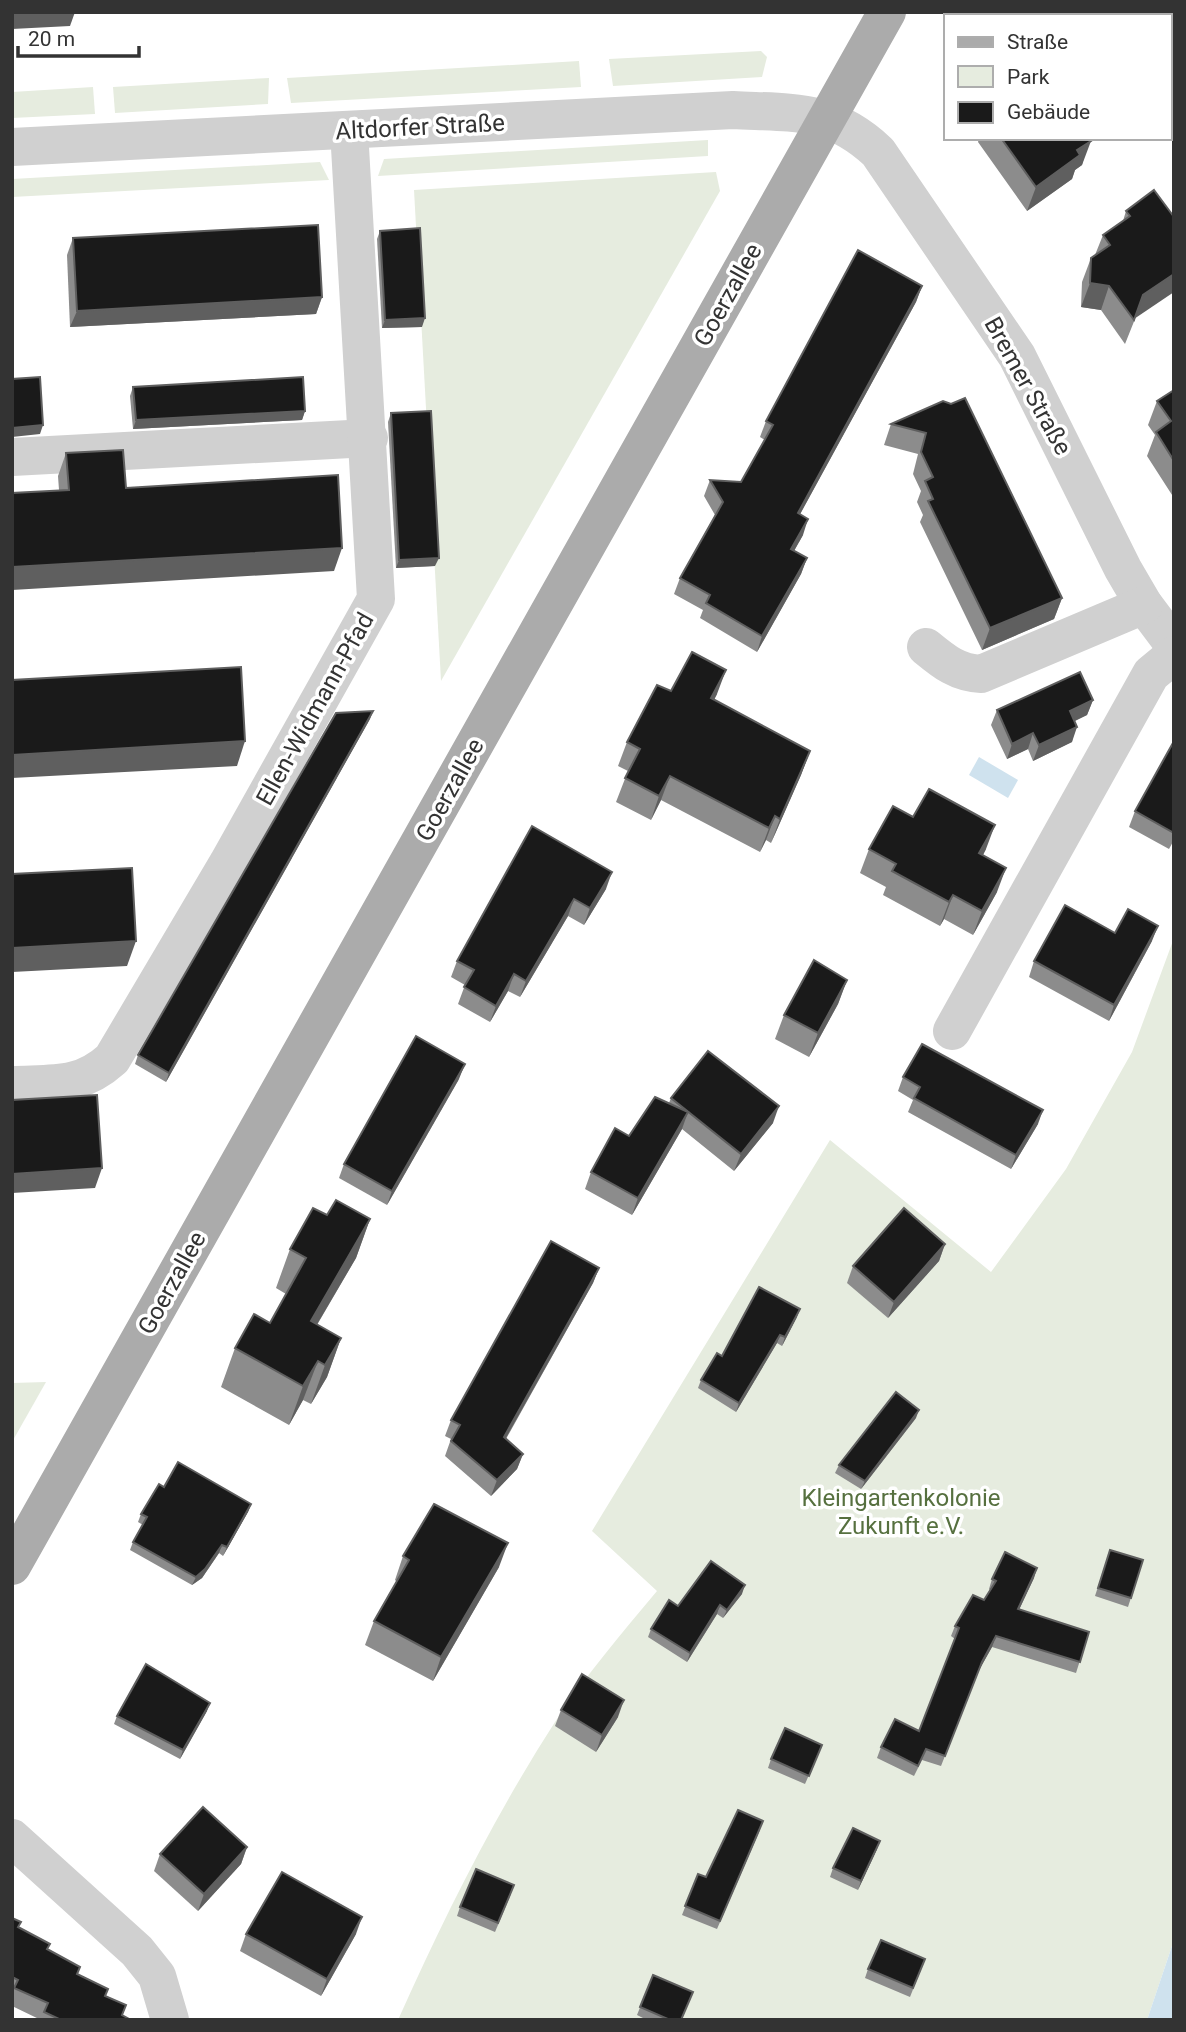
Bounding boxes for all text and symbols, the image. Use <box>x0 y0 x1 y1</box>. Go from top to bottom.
scale bar <box>18 14 138 58</box>
legend <box>944 14 1172 140</box>
text: 20 m <box>28 27 75 51</box>
text: Straße <box>1007 30 1068 54</box>
text: Park <box>1007 65 1050 89</box>
text: Gebäude <box>1007 100 1090 124</box>
street label: Altdorfer Straße <box>335 109 505 145</box>
street label: Goerzallee <box>688 239 768 351</box>
street label: Bremer Straße <box>979 312 1077 460</box>
street label: Ellen-Widmann-Pfad <box>250 608 380 810</box>
street label: Goerzallee <box>410 734 490 846</box>
street label: Goerzallee <box>132 1227 212 1339</box>
park label: Kleingartenkolonie Zukunft e.V. <box>802 1484 1000 1540</box>

